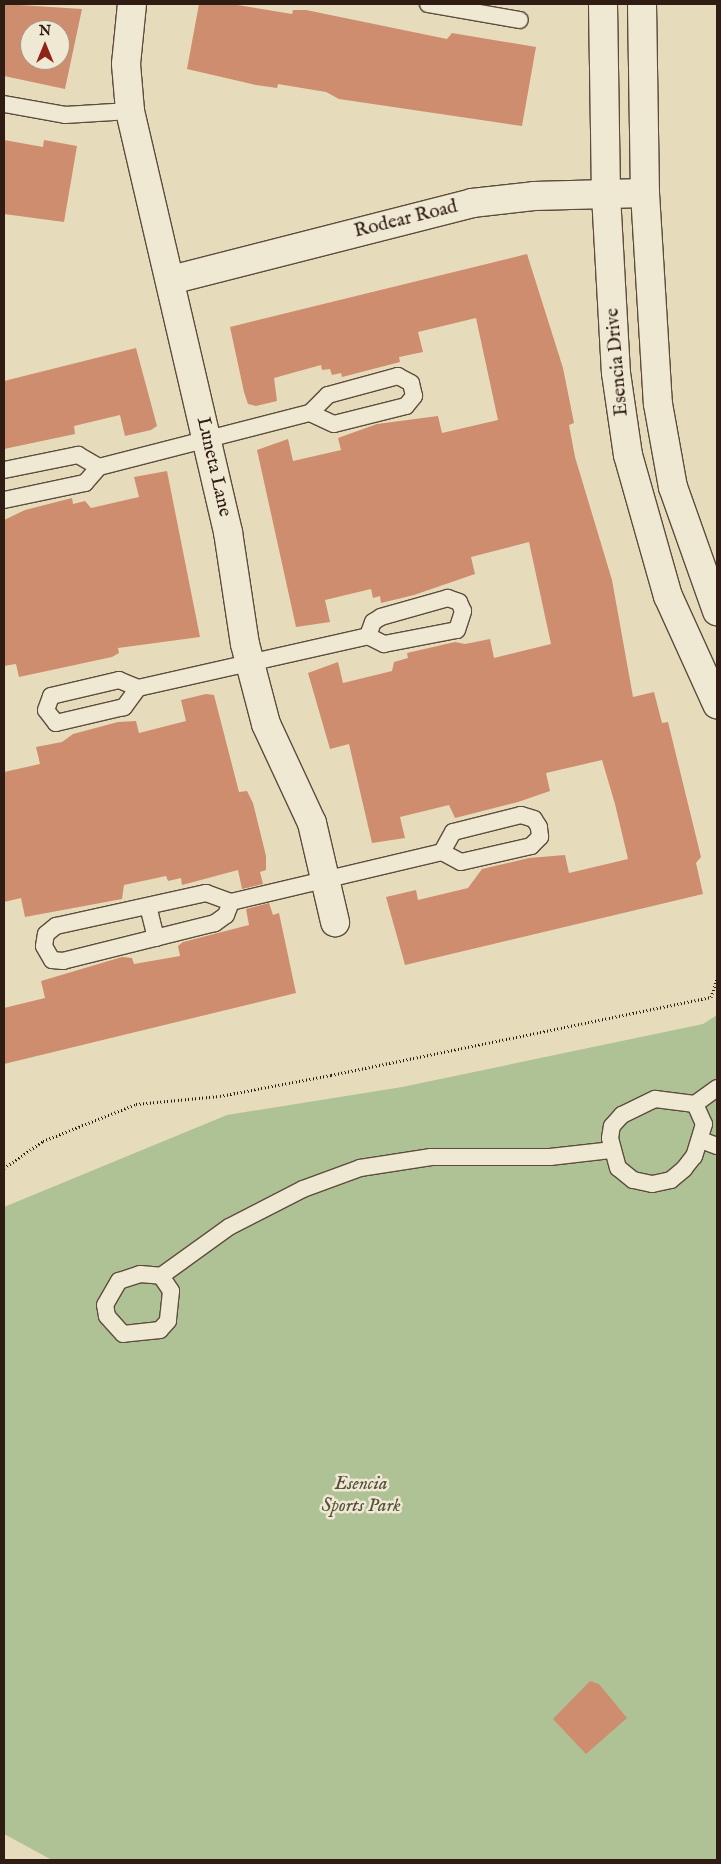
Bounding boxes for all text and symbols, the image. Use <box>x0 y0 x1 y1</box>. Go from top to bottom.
north arrow <box>20 20 70 70</box>
text: N <box>39 22 51 40</box>
street label: Rodear Road <box>352 196 460 244</box>
street label: Esencia Drive <box>602 307 634 417</box>
street label: Luneta Lane <box>190 415 236 519</box>
park label: Esencia Sports Park <box>321 1474 401 1518</box>

